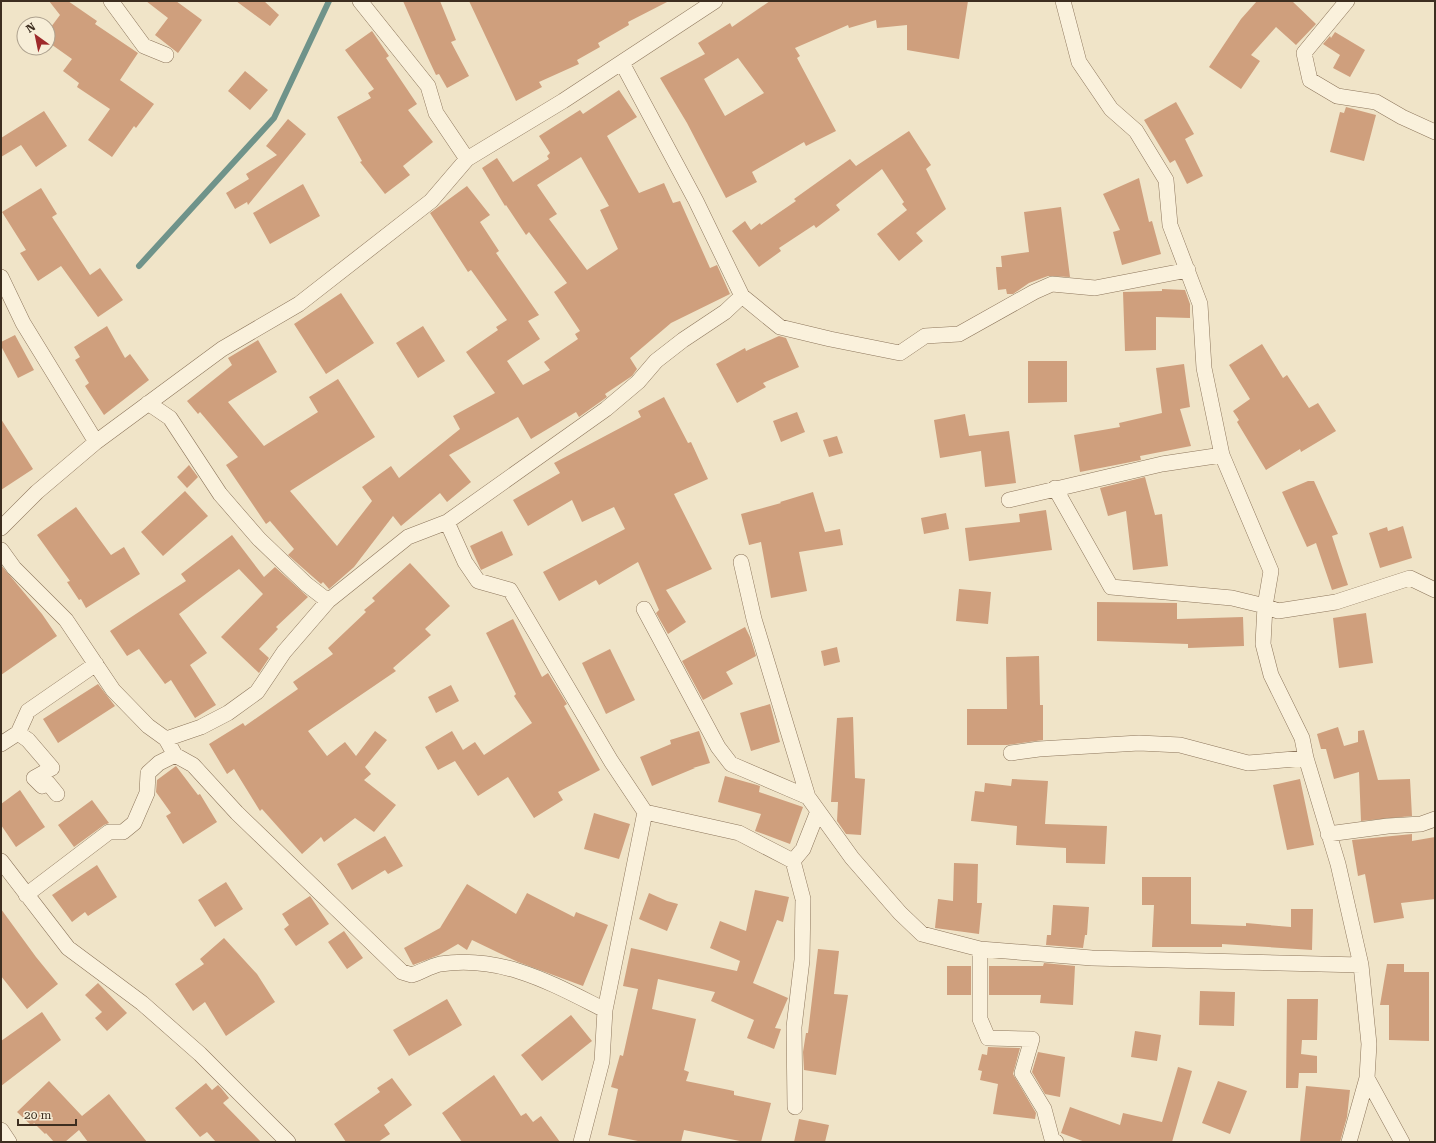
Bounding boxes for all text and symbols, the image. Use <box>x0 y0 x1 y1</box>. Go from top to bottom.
north arrow <box>16 16 56 56</box>
text: N <box>24 20 38 36</box>
scale bar <box>18 1101 76 1127</box>
text: 20 m <box>24 1108 51 1122</box>

